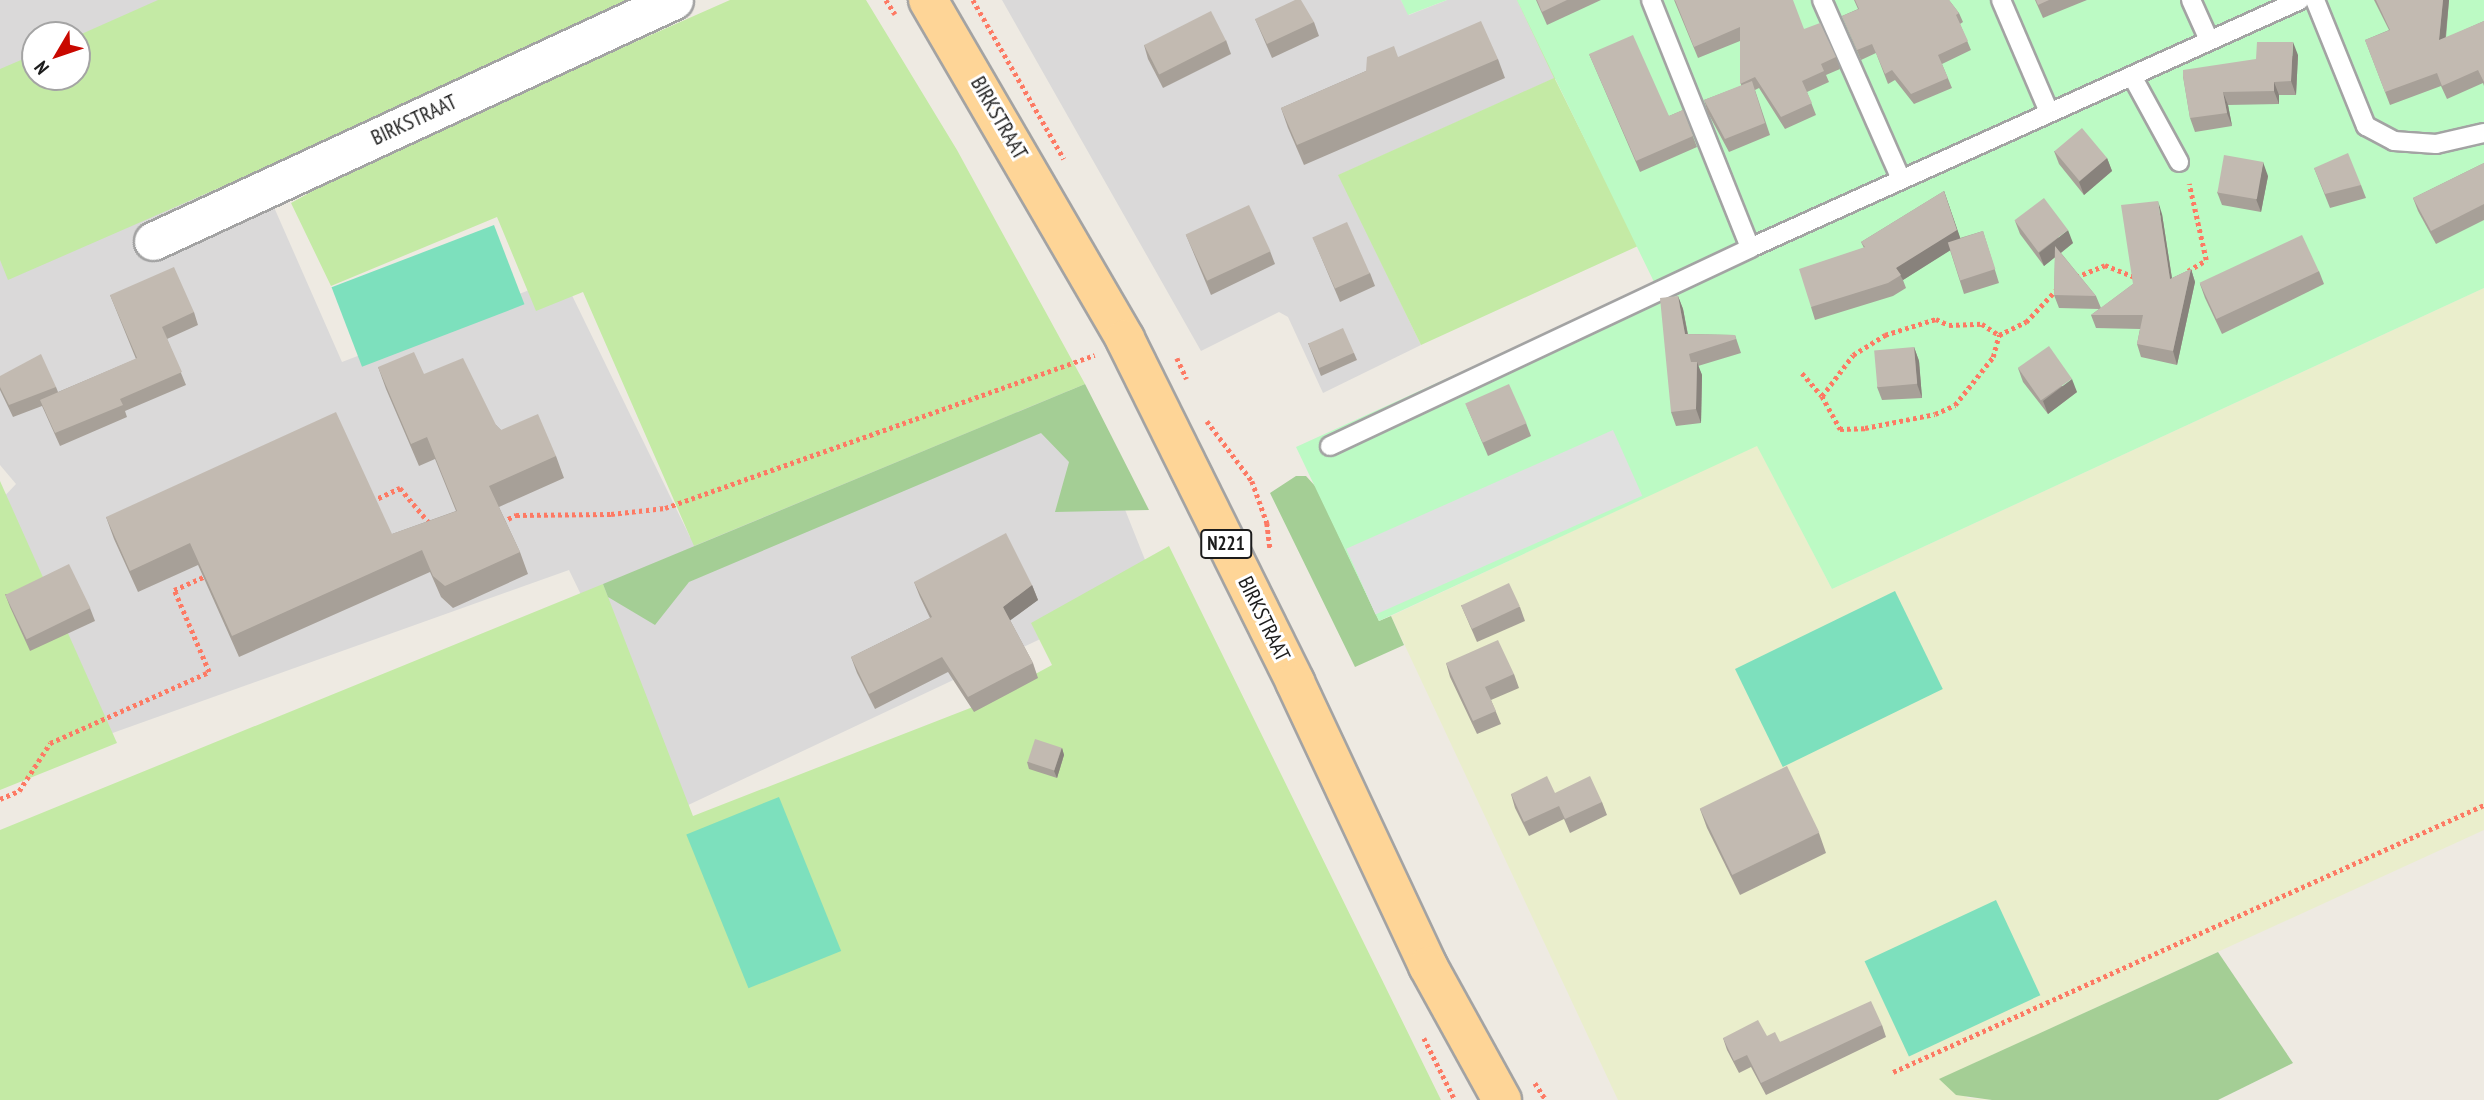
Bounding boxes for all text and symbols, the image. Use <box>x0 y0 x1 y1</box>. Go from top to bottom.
north arrow <box>21 21 91 91</box>
text: N <box>29 56 54 80</box>
street label: BIRKSTRAAT <box>965 72 1033 164</box>
street label: BIRKSTRAAT <box>367 89 461 151</box>
road number: N221 <box>1200 528 1252 559</box>
street label: BIRKSTRAAT <box>1233 572 1295 666</box>

